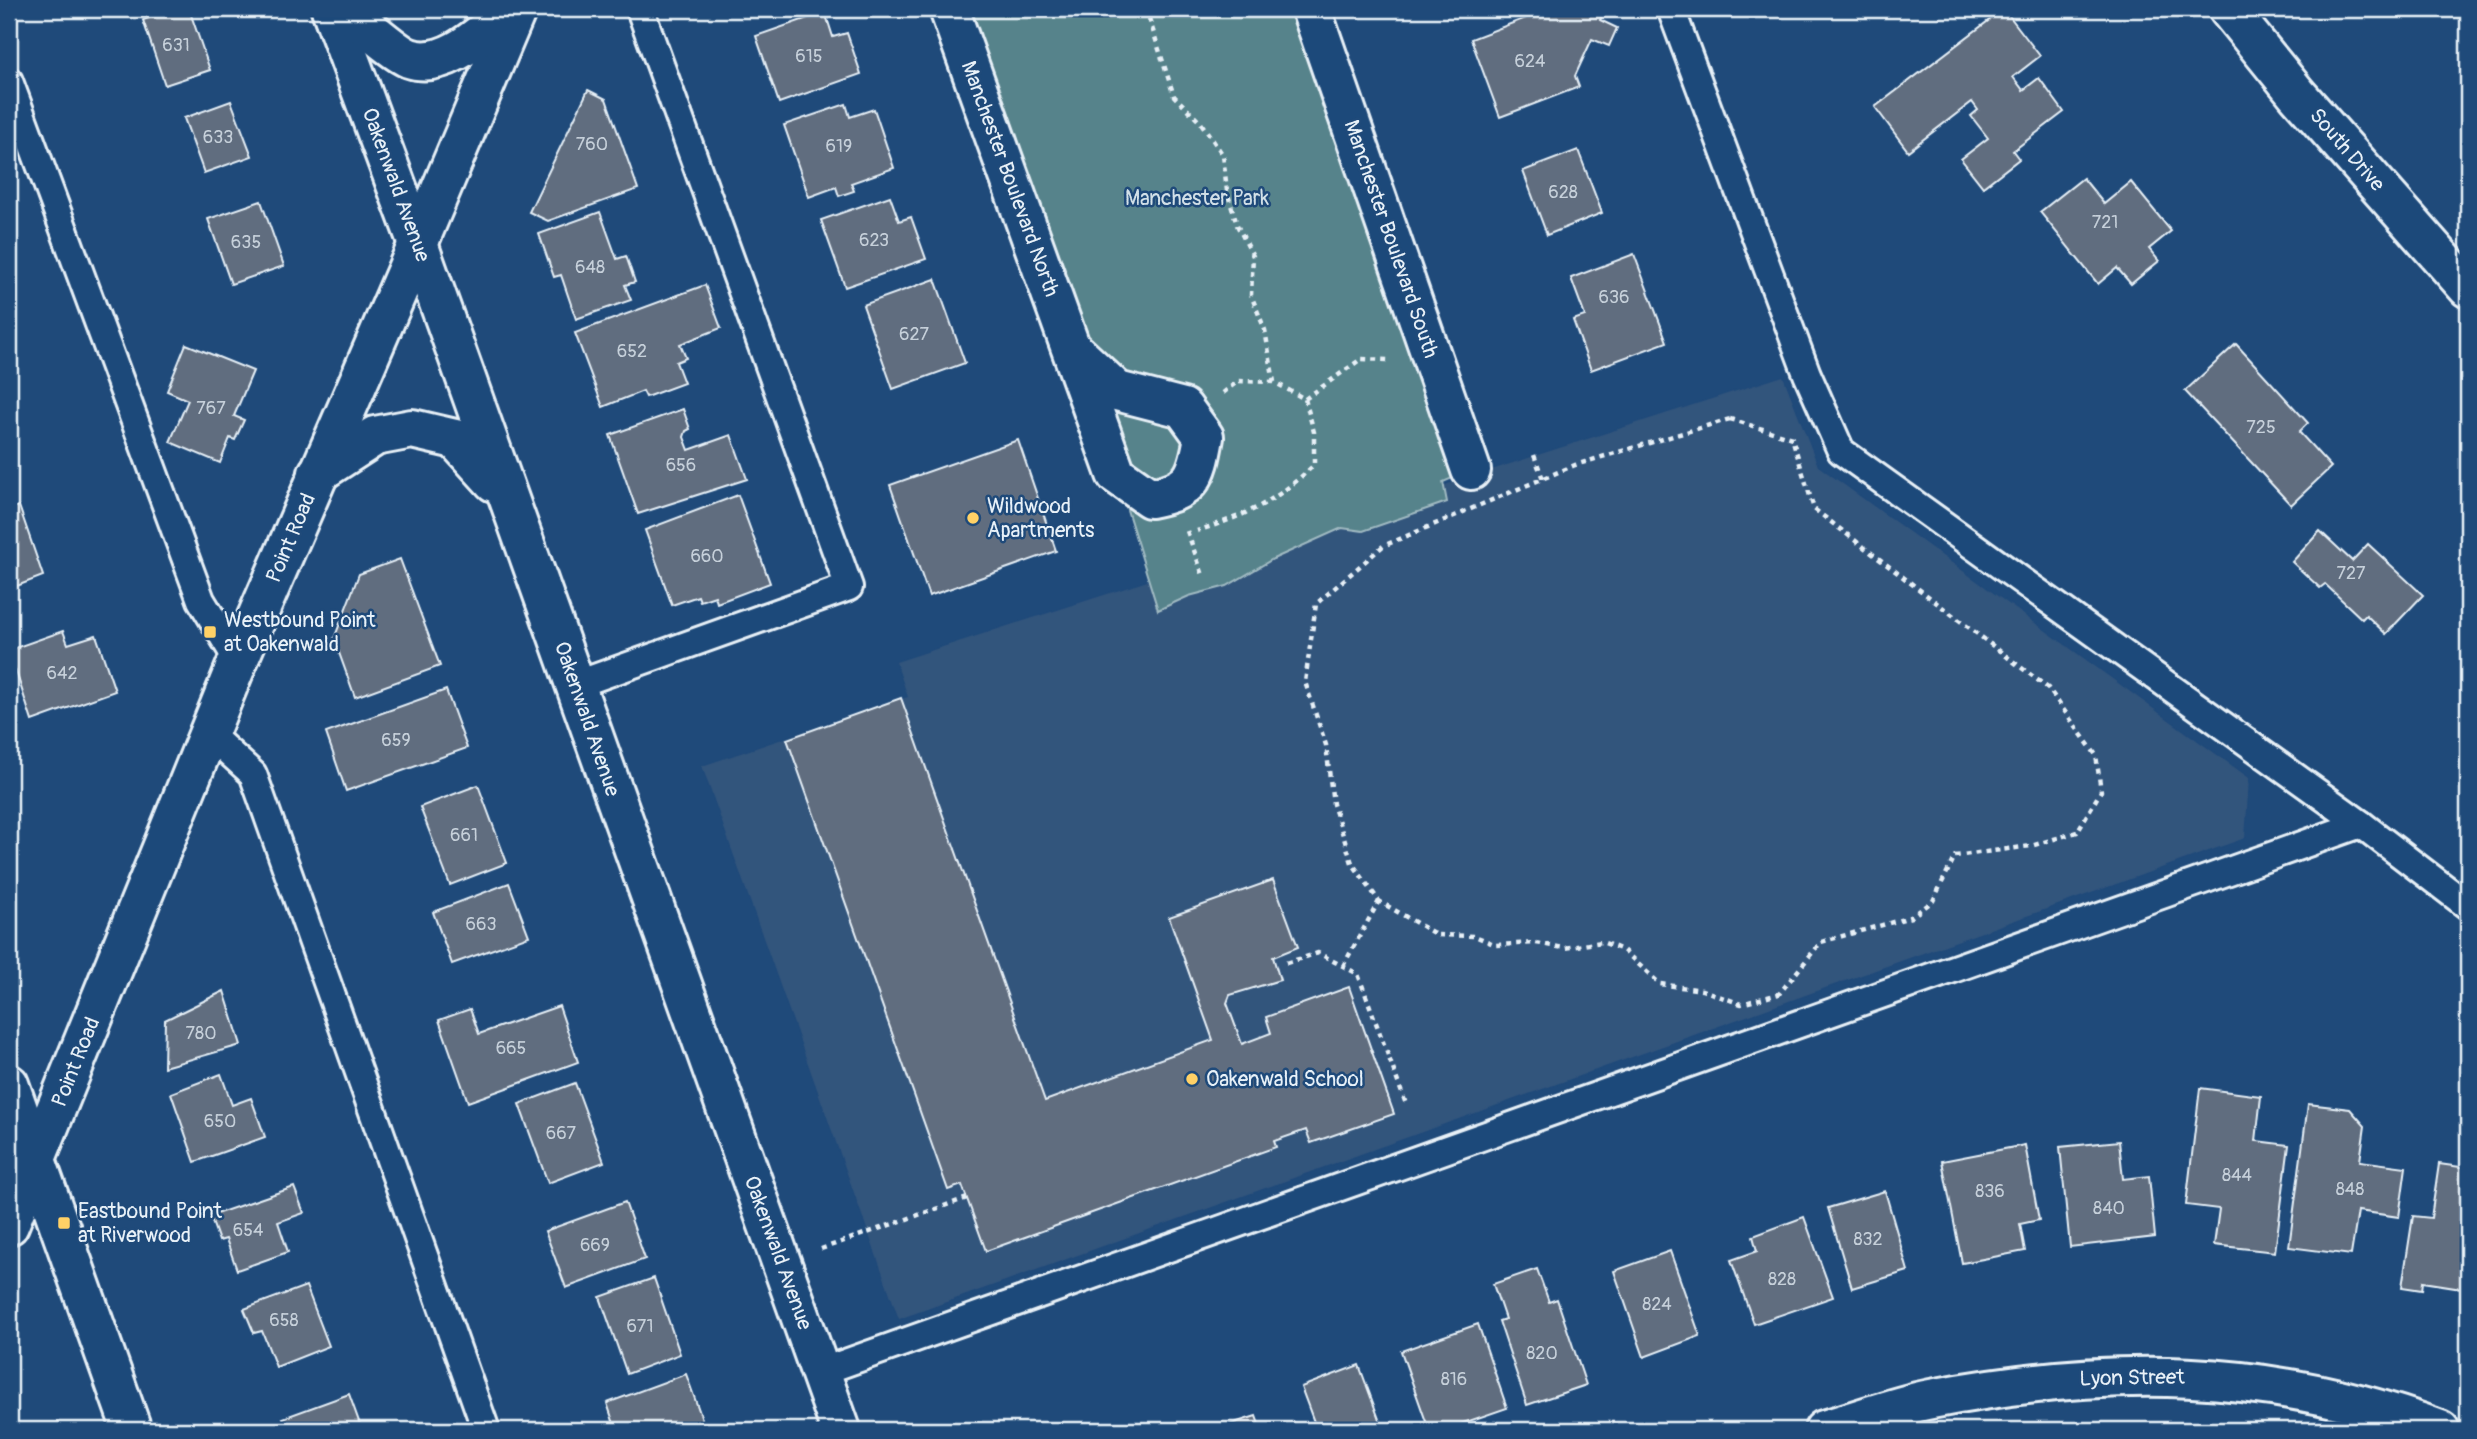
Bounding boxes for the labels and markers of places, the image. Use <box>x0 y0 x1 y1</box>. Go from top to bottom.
place label: Wildwood Apartments <box>987 493 1095 544</box>
marker: Wildwood Apartments <box>965 510 981 526</box>
place label: Westbound Point at Oakenwald <box>224 607 376 658</box>
marker: Westbound Point at Oakenwald <box>202 624 218 640</box>
place label: Oakenwald School <box>1206 1066 1364 1093</box>
marker: Oakenwald School <box>1184 1071 1200 1087</box>
place label: Eastbound Point at Riverwood <box>78 1198 222 1249</box>
marker: Eastbound Point at Riverwood <box>56 1215 72 1231</box>

